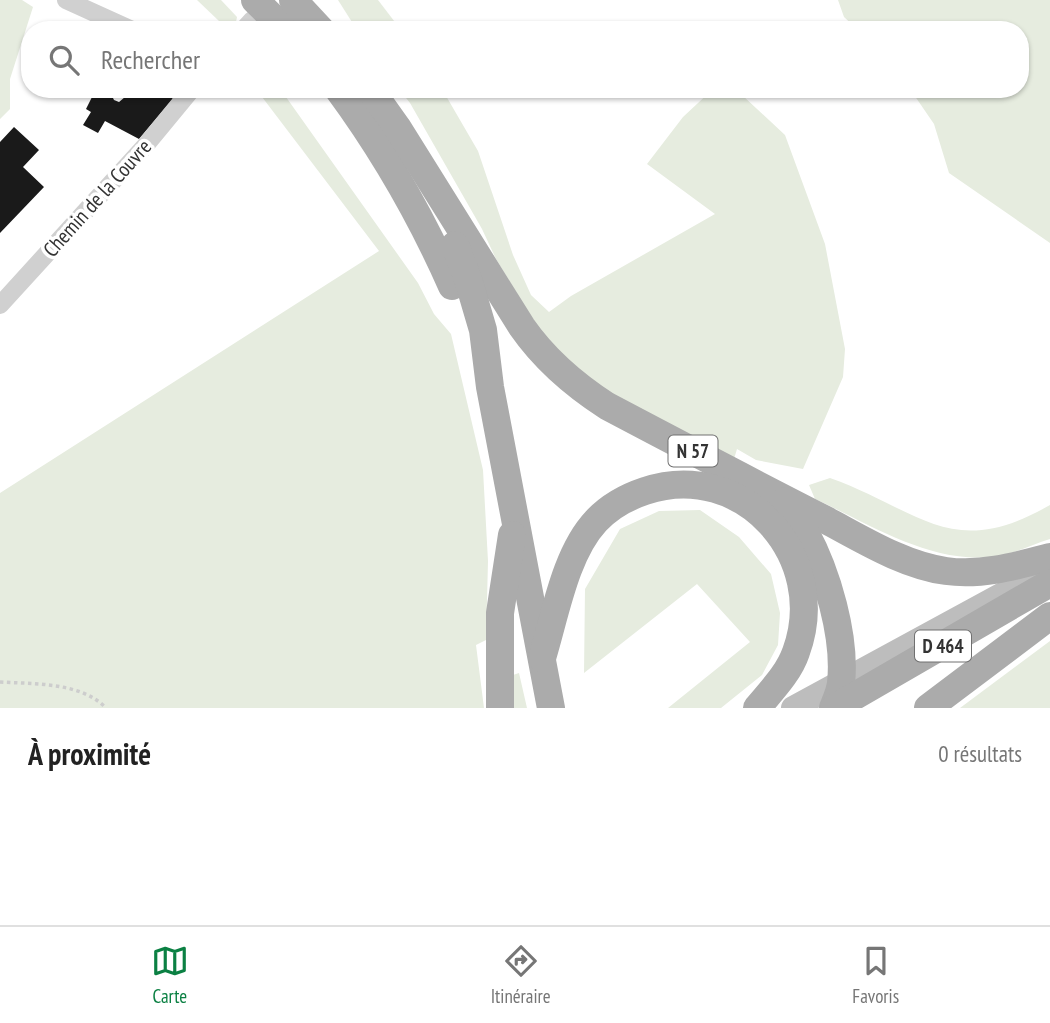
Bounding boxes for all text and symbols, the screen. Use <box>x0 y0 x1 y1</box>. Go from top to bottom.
search box <box>21 21 1029 98</box>
icon: search <box>45 41 83 79</box>
text: Rechercher <box>101 43 200 76</box>
street label: Chemin de la Couvre <box>37 134 157 262</box>
road number: N 57 <box>668 436 718 466</box>
road number: D 464 <box>915 631 971 662</box>
text: À proximité <box>28 734 151 773</box>
text: 0 résultats <box>938 739 1022 768</box>
tab: Carte <box>151 942 189 1008</box>
tab: Itinéraire <box>491 942 551 1008</box>
tab: Favoris <box>852 942 899 1008</box>

